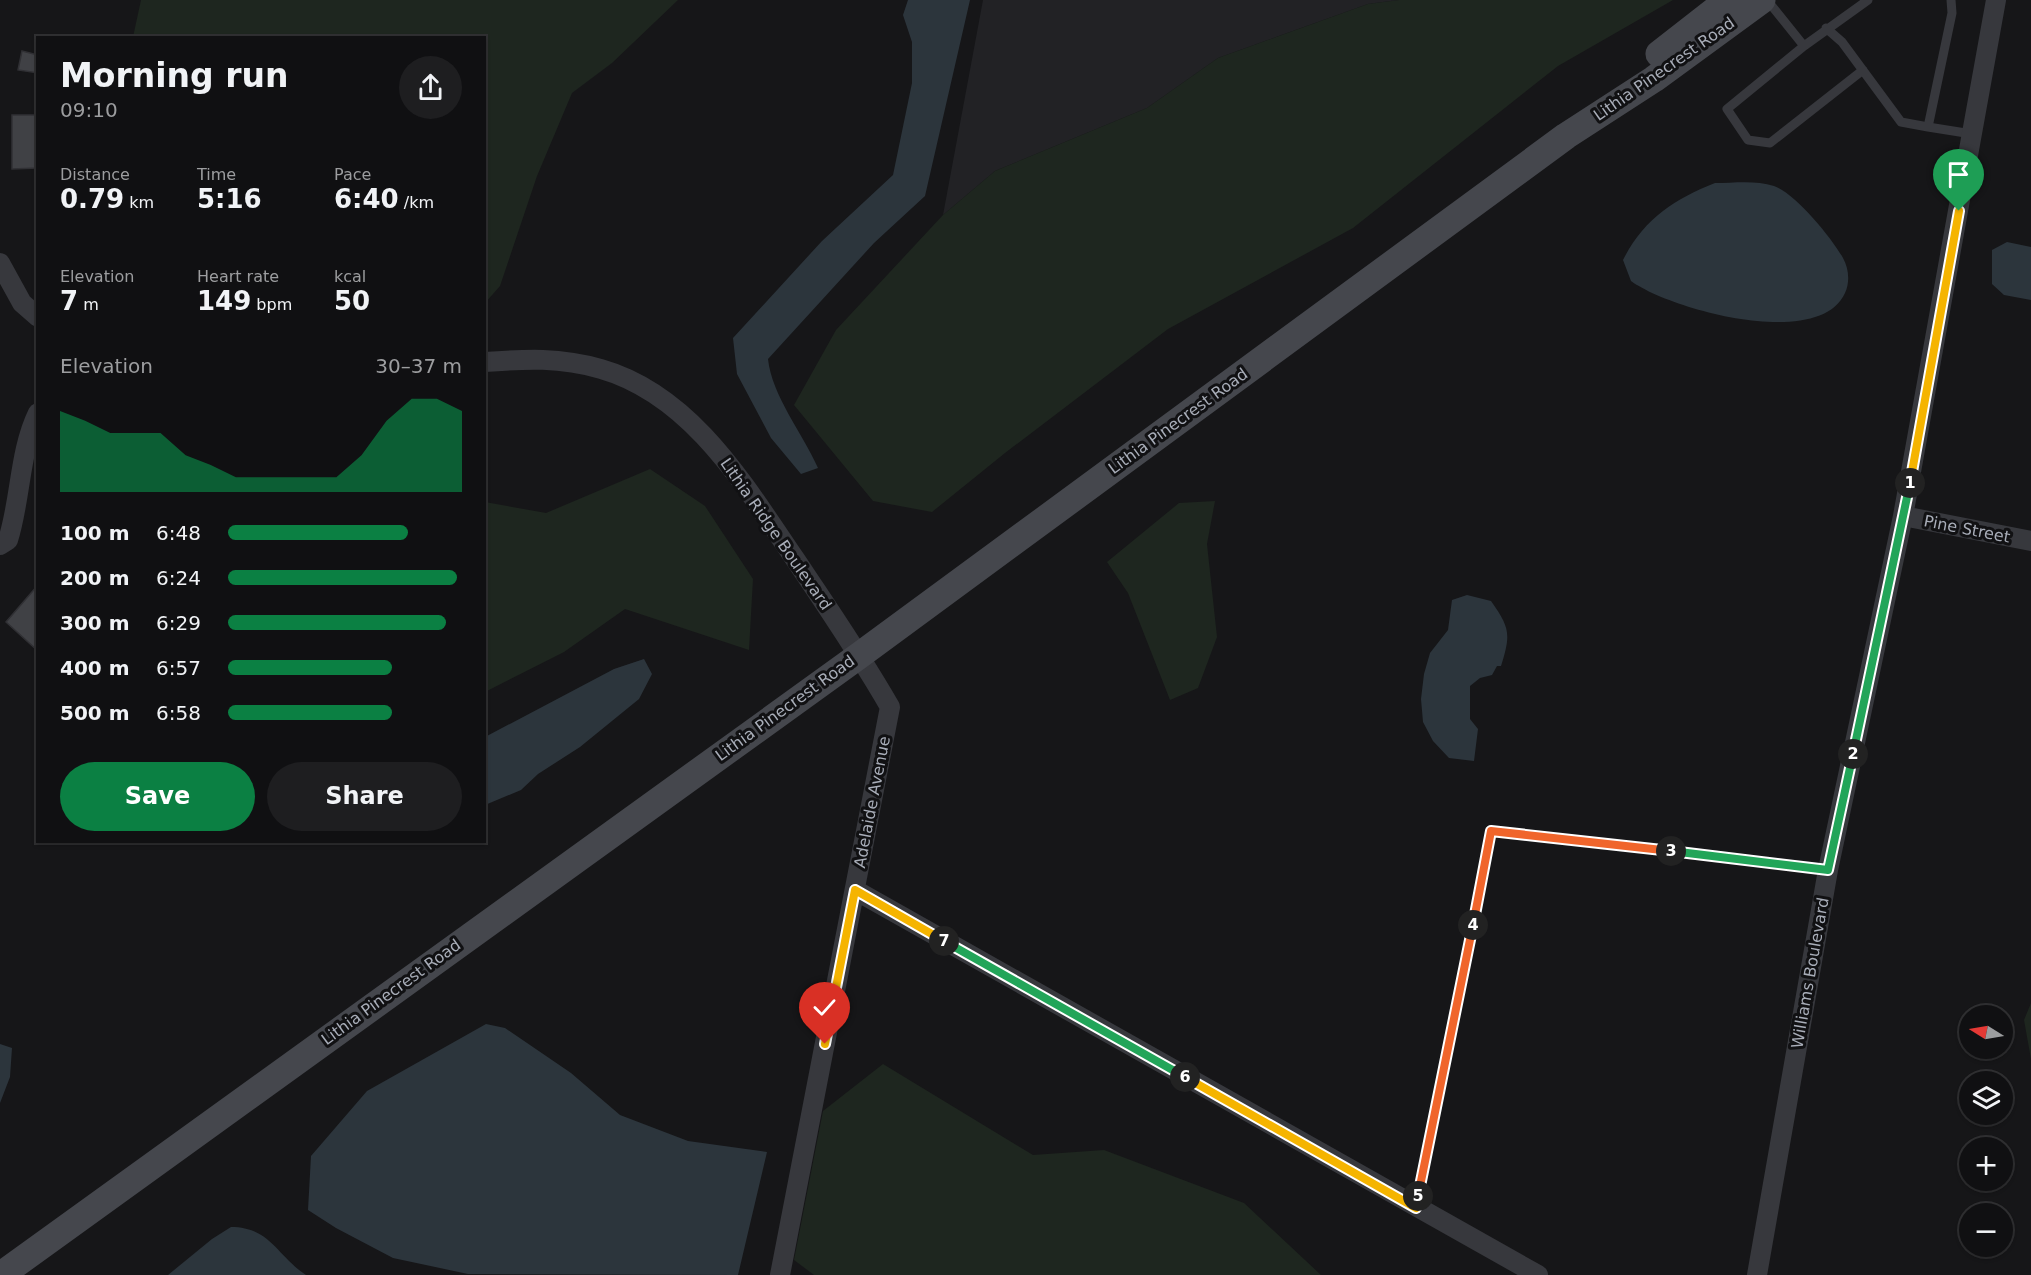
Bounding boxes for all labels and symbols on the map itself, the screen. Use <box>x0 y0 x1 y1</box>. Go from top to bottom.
street label: Lithia Pinecrest Road <box>1590 13 1738 125</box>
pin <box>1933 149 1984 211</box>
street label: Lithia Pinecrest Road <box>1105 364 1251 478</box>
street label: Lithia Ridge Boulevard <box>716 454 836 614</box>
pin: 1 <box>1895 468 1925 498</box>
street label: Pine Street <box>1922 511 2012 547</box>
street label: Lithia Pinecrest Road <box>712 651 858 765</box>
street label: Adelaide Avenue <box>850 734 894 870</box>
pin: 2 <box>1838 739 1868 769</box>
pin: 3 <box>1656 836 1686 866</box>
street label: Williams Boulevard <box>1787 896 1833 1050</box>
pin: 4 <box>1458 910 1488 940</box>
pin: 7 <box>929 926 959 956</box>
street label: Lithia Pinecrest Road <box>318 935 464 1049</box>
pin <box>799 982 850 1044</box>
north arrow <box>1959 1005 2013 1059</box>
pin: 6 <box>1170 1062 1200 1092</box>
pin: 5 <box>1403 1181 1433 1211</box>

